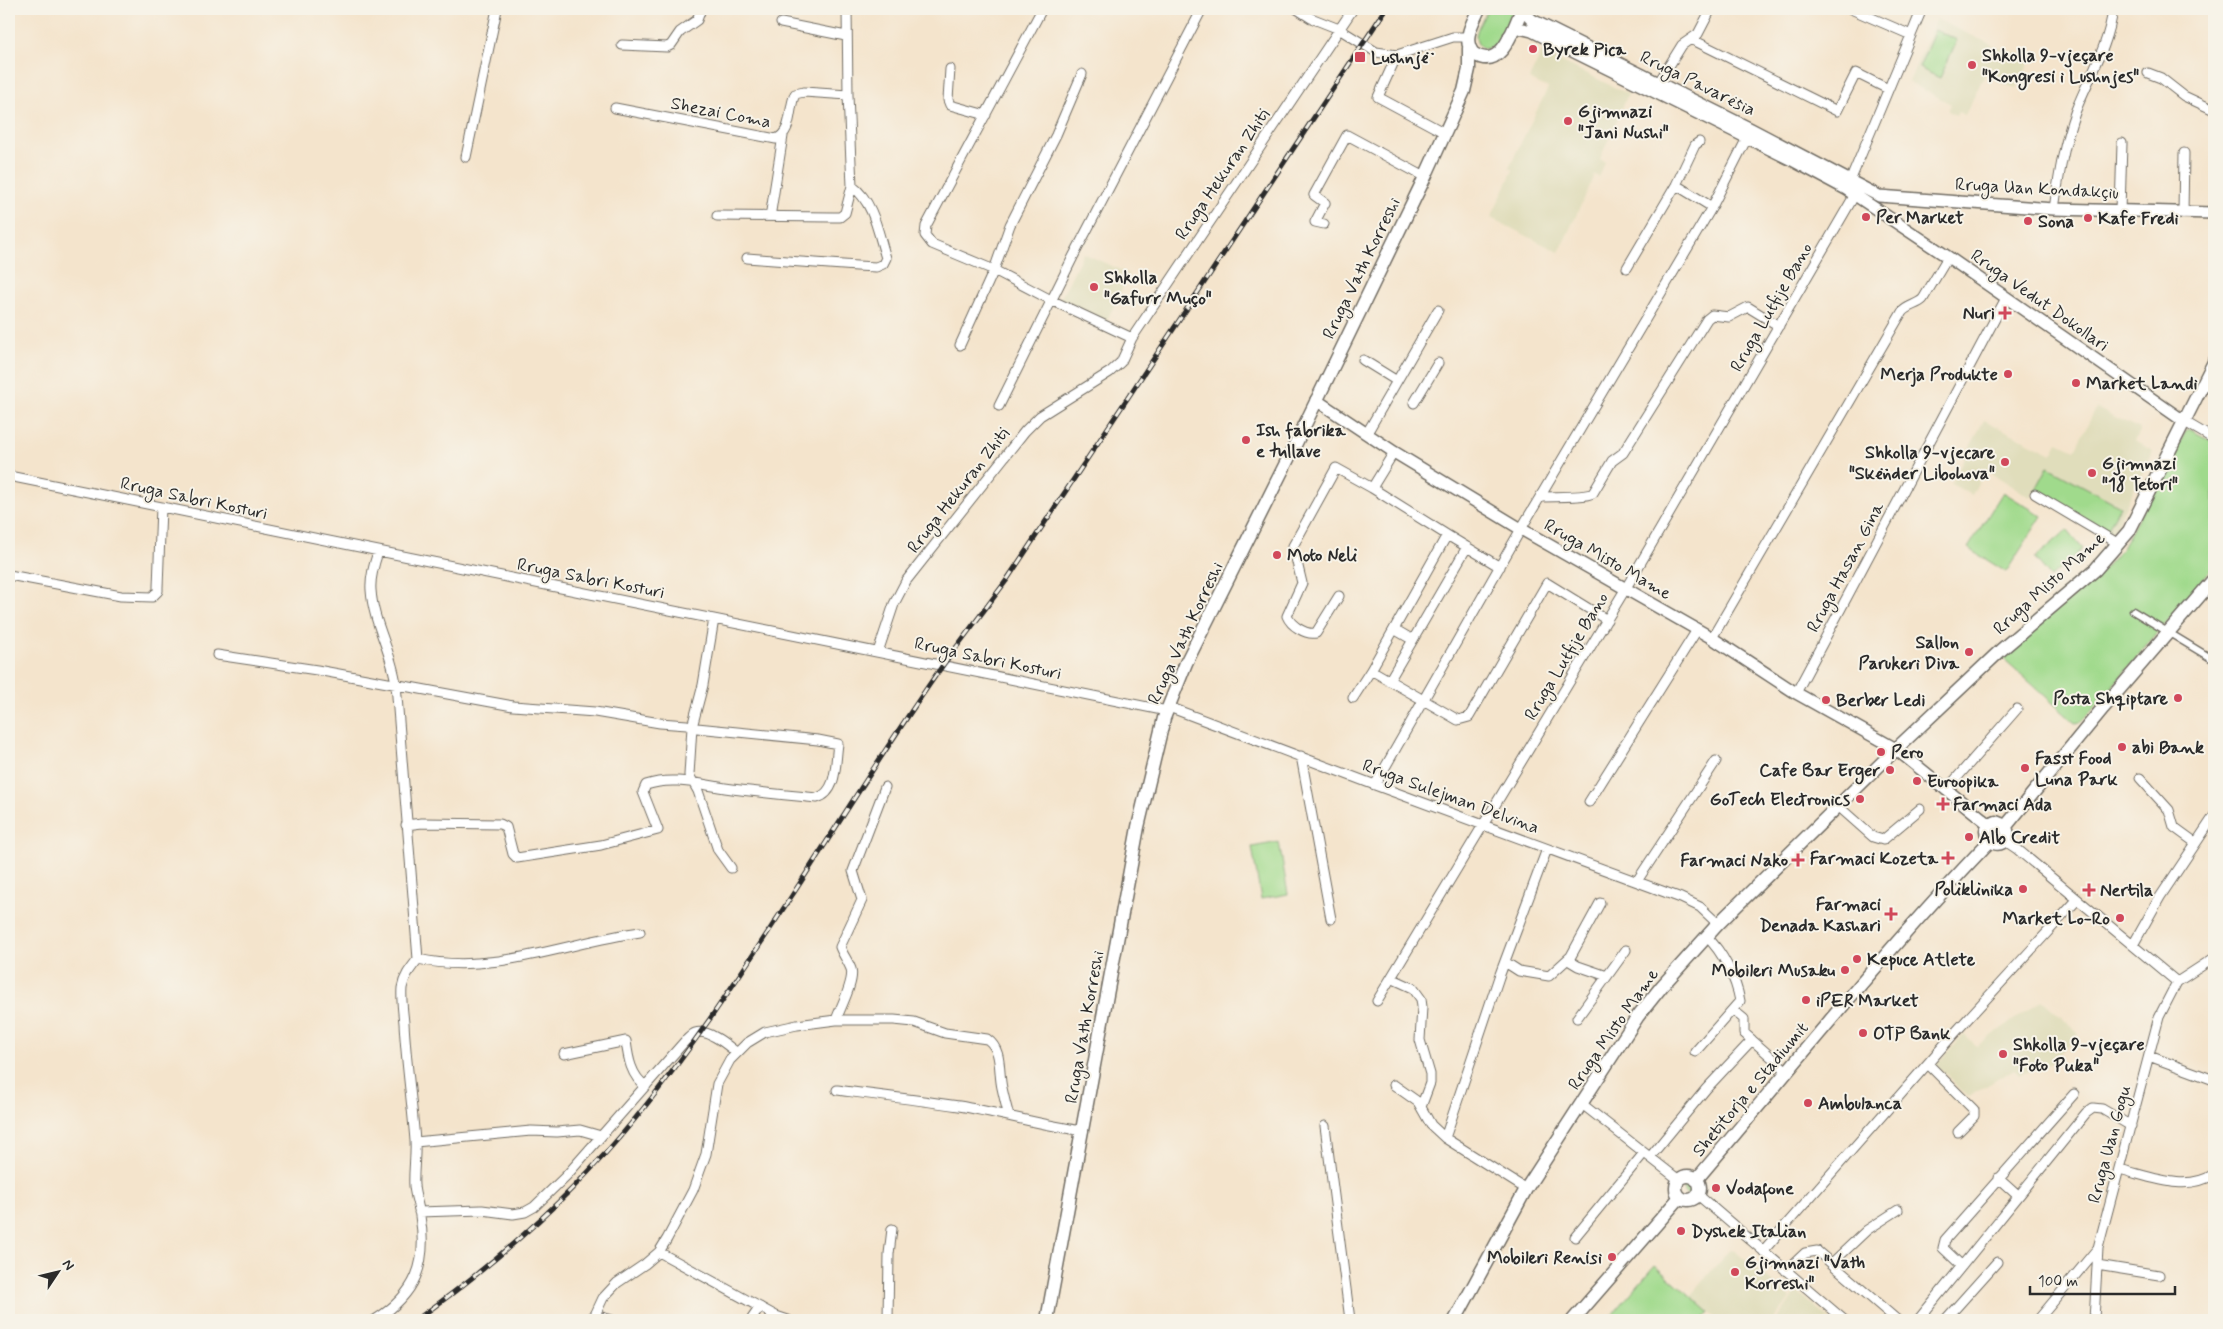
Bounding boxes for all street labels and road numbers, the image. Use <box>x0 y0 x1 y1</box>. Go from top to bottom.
street label: Rruga Pavarësia <box>1635 46 1759 123</box>
street label: Shezai Coma <box>669 92 773 134</box>
street label: Rruga Hekuran Zhiti <box>1170 104 1277 245</box>
street label: Rruga Uan Kondakçiu <box>1954 173 2119 206</box>
street label: Rruga Vath Korreshi <box>1317 194 1408 344</box>
street label: Rruga Lutfije Bano <box>1725 238 1820 377</box>
street label: Rruga Vedut Dokollari <box>1965 244 2113 358</box>
street label: Rruga Hekuran Zhiti <box>902 422 1017 559</box>
street label: Rruga Sabri Kosturi <box>118 472 270 527</box>
street label: Rruga Hasan Gina <box>1801 498 1891 637</box>
street label: Rruga Misto Mame <box>1539 514 1676 607</box>
street label: Rruga Misto Mame <box>1988 527 2112 641</box>
street label: Rruga Sabri Kosturi <box>515 553 667 606</box>
street label: Rruga Vath Korreshi <box>1142 558 1230 709</box>
street label: Rruga Lutfije Bano <box>1519 588 1616 726</box>
street label: Rruga Sabri Kosturi <box>912 632 1064 687</box>
street label: Rruga Sulejman Delvina <box>1359 754 1542 841</box>
street label: Rruga Vath Korreshi <box>1060 949 1111 1106</box>
street label: Rruga Misto Mame <box>1563 964 1666 1096</box>
street label: Shetitorja e Stadiumit <box>1687 1017 1814 1162</box>
street label: Rruga Uan Gogu <box>2083 1082 2138 1206</box>

